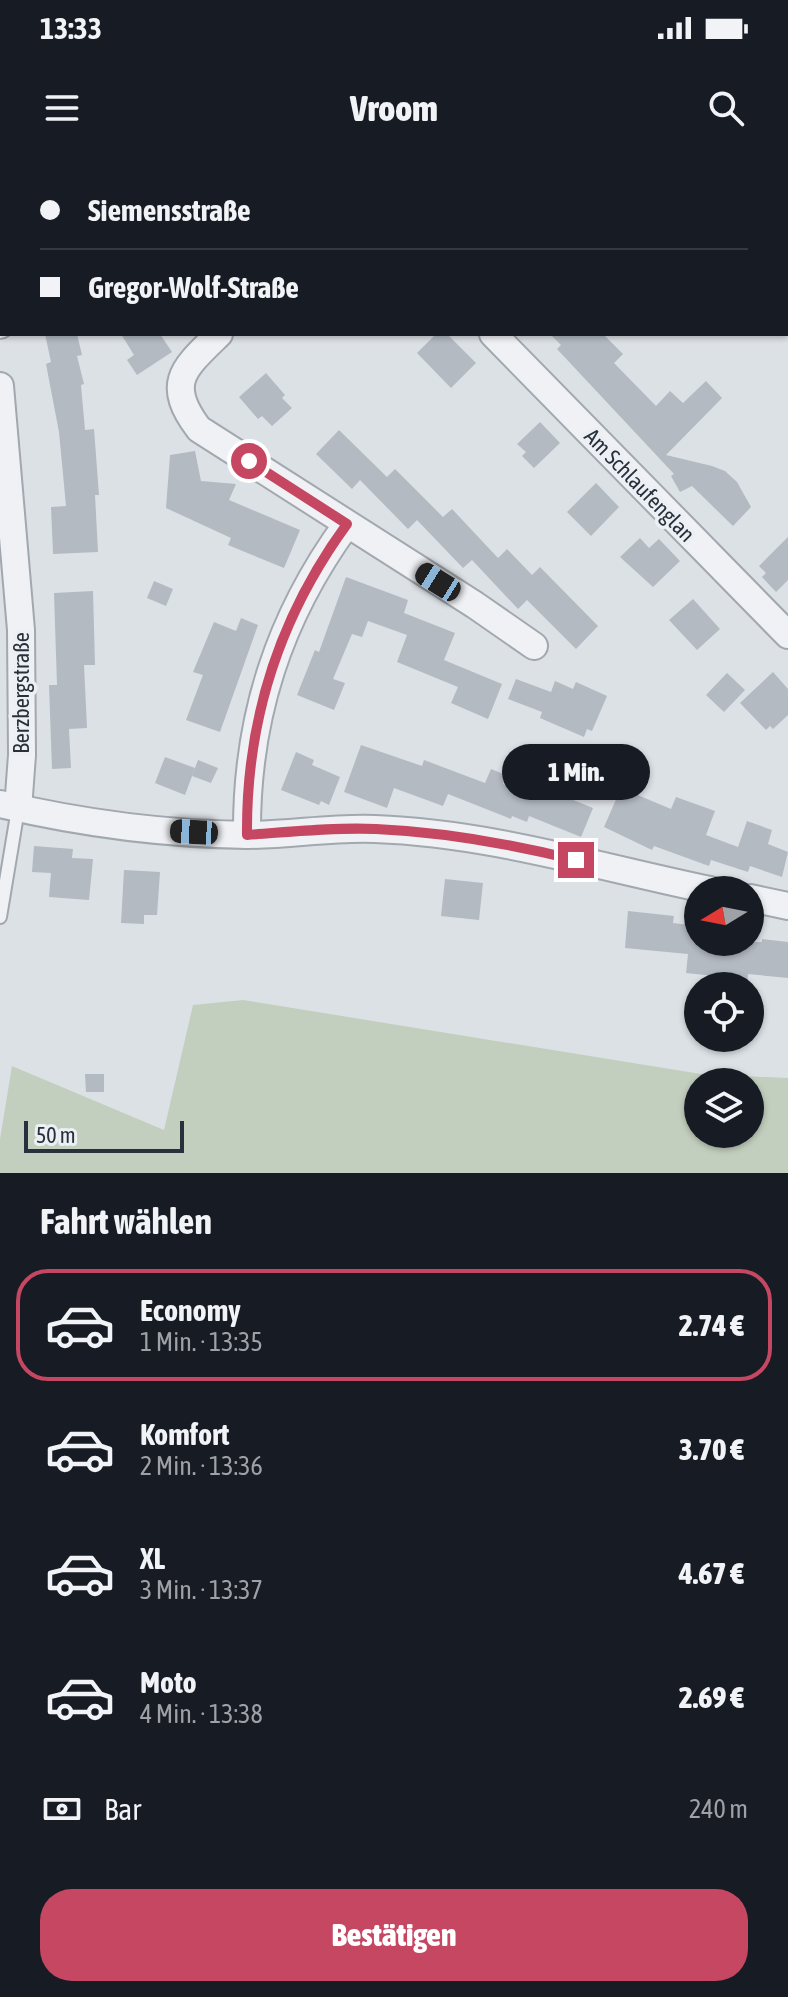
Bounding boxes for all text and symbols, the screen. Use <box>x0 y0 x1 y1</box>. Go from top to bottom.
text: 13:33 <box>40 11 102 45</box>
icon: menu <box>40 86 84 130</box>
icon: search <box>704 86 748 130</box>
text: Vroom <box>350 87 438 129</box>
text: Siemensstraße <box>88 193 251 227</box>
text: Gregor-Wolf-Straße <box>88 270 299 304</box>
street label: Am Schlaufenglan <box>579 423 701 547</box>
route start <box>231 443 267 479</box>
car <box>411 559 465 605</box>
street label: Berzbergstraße <box>8 632 34 754</box>
callout: 1 Min. <box>502 744 650 800</box>
text: 1 Min. <box>548 757 604 787</box>
car <box>169 819 219 845</box>
route end <box>558 842 594 878</box>
north arrow <box>684 876 764 956</box>
map controls <box>684 876 764 1148</box>
button: locate <box>684 972 764 1052</box>
button: layers <box>684 1068 764 1148</box>
scale bar <box>24 1117 184 1153</box>
text: 50 m <box>36 1122 76 1148</box>
text: Fahrt wählen <box>40 1200 212 1242</box>
icon: car <box>44 1289 116 1361</box>
text: Economy <box>140 1293 241 1327</box>
text: 2.74 € <box>679 1308 744 1342</box>
text: 1 Min. · 13:35 <box>140 1327 263 1357</box>
icon: car <box>44 1413 116 1485</box>
text: Komfort <box>140 1417 229 1451</box>
text: 3.70 € <box>679 1432 744 1466</box>
text: 2 Min. · 13:36 <box>140 1451 263 1481</box>
icon: car <box>44 1537 116 1609</box>
text: XL <box>140 1541 165 1575</box>
text: 4.67 € <box>679 1556 744 1590</box>
text: 3 Min. · 13:37 <box>140 1575 263 1605</box>
icon: car <box>44 1661 116 1733</box>
text: Moto <box>140 1665 197 1699</box>
text: 2.69 € <box>679 1680 744 1714</box>
text: 4 Min. · 13:38 <box>140 1699 263 1729</box>
icon: cash <box>40 1787 84 1831</box>
text: Bar <box>104 1792 141 1826</box>
text: 240 m <box>689 1794 748 1824</box>
button: Bestätigen <box>40 1889 748 1981</box>

